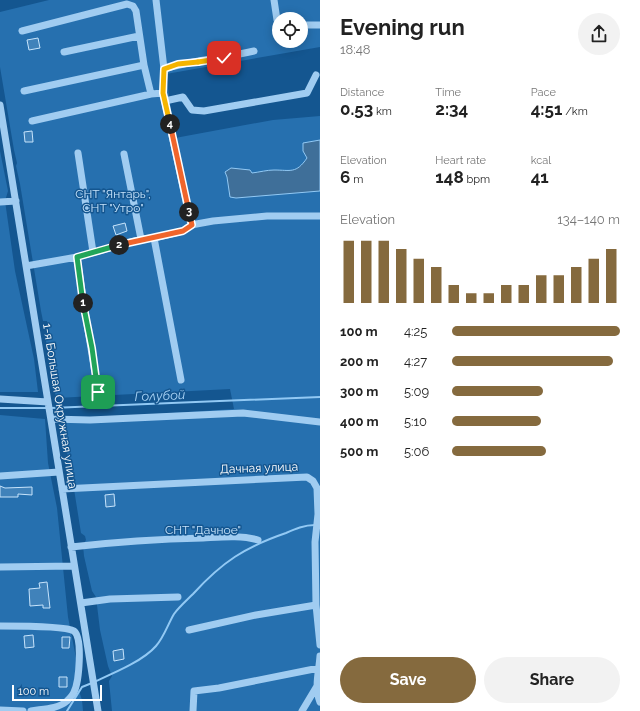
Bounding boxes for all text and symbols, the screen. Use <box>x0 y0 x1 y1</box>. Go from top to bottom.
map controls <box>272 12 308 48</box>
button: locate <box>272 12 308 48</box>
button: share <box>578 13 620 55</box>
text: Evening run <box>340 14 465 40</box>
pin <box>207 41 241 75</box>
text: 18:48 <box>340 42 371 57</box>
icon: check <box>213 47 235 69</box>
text: Distance <box>340 86 384 99</box>
text: Time <box>435 86 461 99</box>
text: Pace <box>531 86 556 99</box>
text: 0.53 <box>340 99 373 119</box>
text: 2:34 <box>435 99 468 119</box>
text: 4:51 <box>531 99 562 119</box>
text: km <box>373 105 392 118</box>
text: /km <box>562 105 588 118</box>
pin: 4 <box>160 114 180 134</box>
text: 4 <box>167 117 173 130</box>
text: Elevation <box>340 154 387 167</box>
text: Heart rate <box>435 154 486 167</box>
text: kcal <box>531 154 551 167</box>
text: 6 <box>340 167 350 187</box>
text: 148 <box>435 167 464 187</box>
text: 41 <box>531 167 549 187</box>
text: m <box>350 173 363 186</box>
text: bpm <box>464 173 490 186</box>
park label: СНТ "Янтарь", СНТ "Утро" <box>75 187 151 215</box>
pin: 3 <box>179 202 199 222</box>
text: 3 <box>186 205 192 218</box>
text: Elevation <box>340 212 395 227</box>
text: 134–140 m <box>557 212 620 227</box>
pin: 2 <box>109 235 129 255</box>
text: 2 <box>116 238 122 251</box>
pin: 1 <box>73 293 93 313</box>
text: 1 <box>80 296 86 309</box>
street label: 1-я Большая Окружная улица <box>40 322 80 490</box>
text: 100 m <box>340 324 378 339</box>
text: 4:25 <box>404 324 427 339</box>
text: 200 m <box>340 354 379 369</box>
text: 4:27 <box>404 354 427 369</box>
pin <box>81 375 115 409</box>
icon: arrive <box>87 381 109 403</box>
text: 300 m <box>340 384 378 399</box>
text: 5:09 <box>404 384 429 399</box>
water label: Голубой <box>134 387 186 404</box>
text: 400 m <box>340 414 379 429</box>
text: 5:10 <box>404 414 427 429</box>
text: 500 m <box>340 444 378 459</box>
text: 5:06 <box>404 444 429 459</box>
street label: Дачная улица <box>220 460 298 476</box>
park label: СНТ "Дачное" <box>165 523 241 537</box>
button: Save <box>340 657 476 703</box>
button: Share <box>484 657 620 703</box>
scale bar <box>12 683 102 702</box>
text: 100 m <box>18 685 49 698</box>

